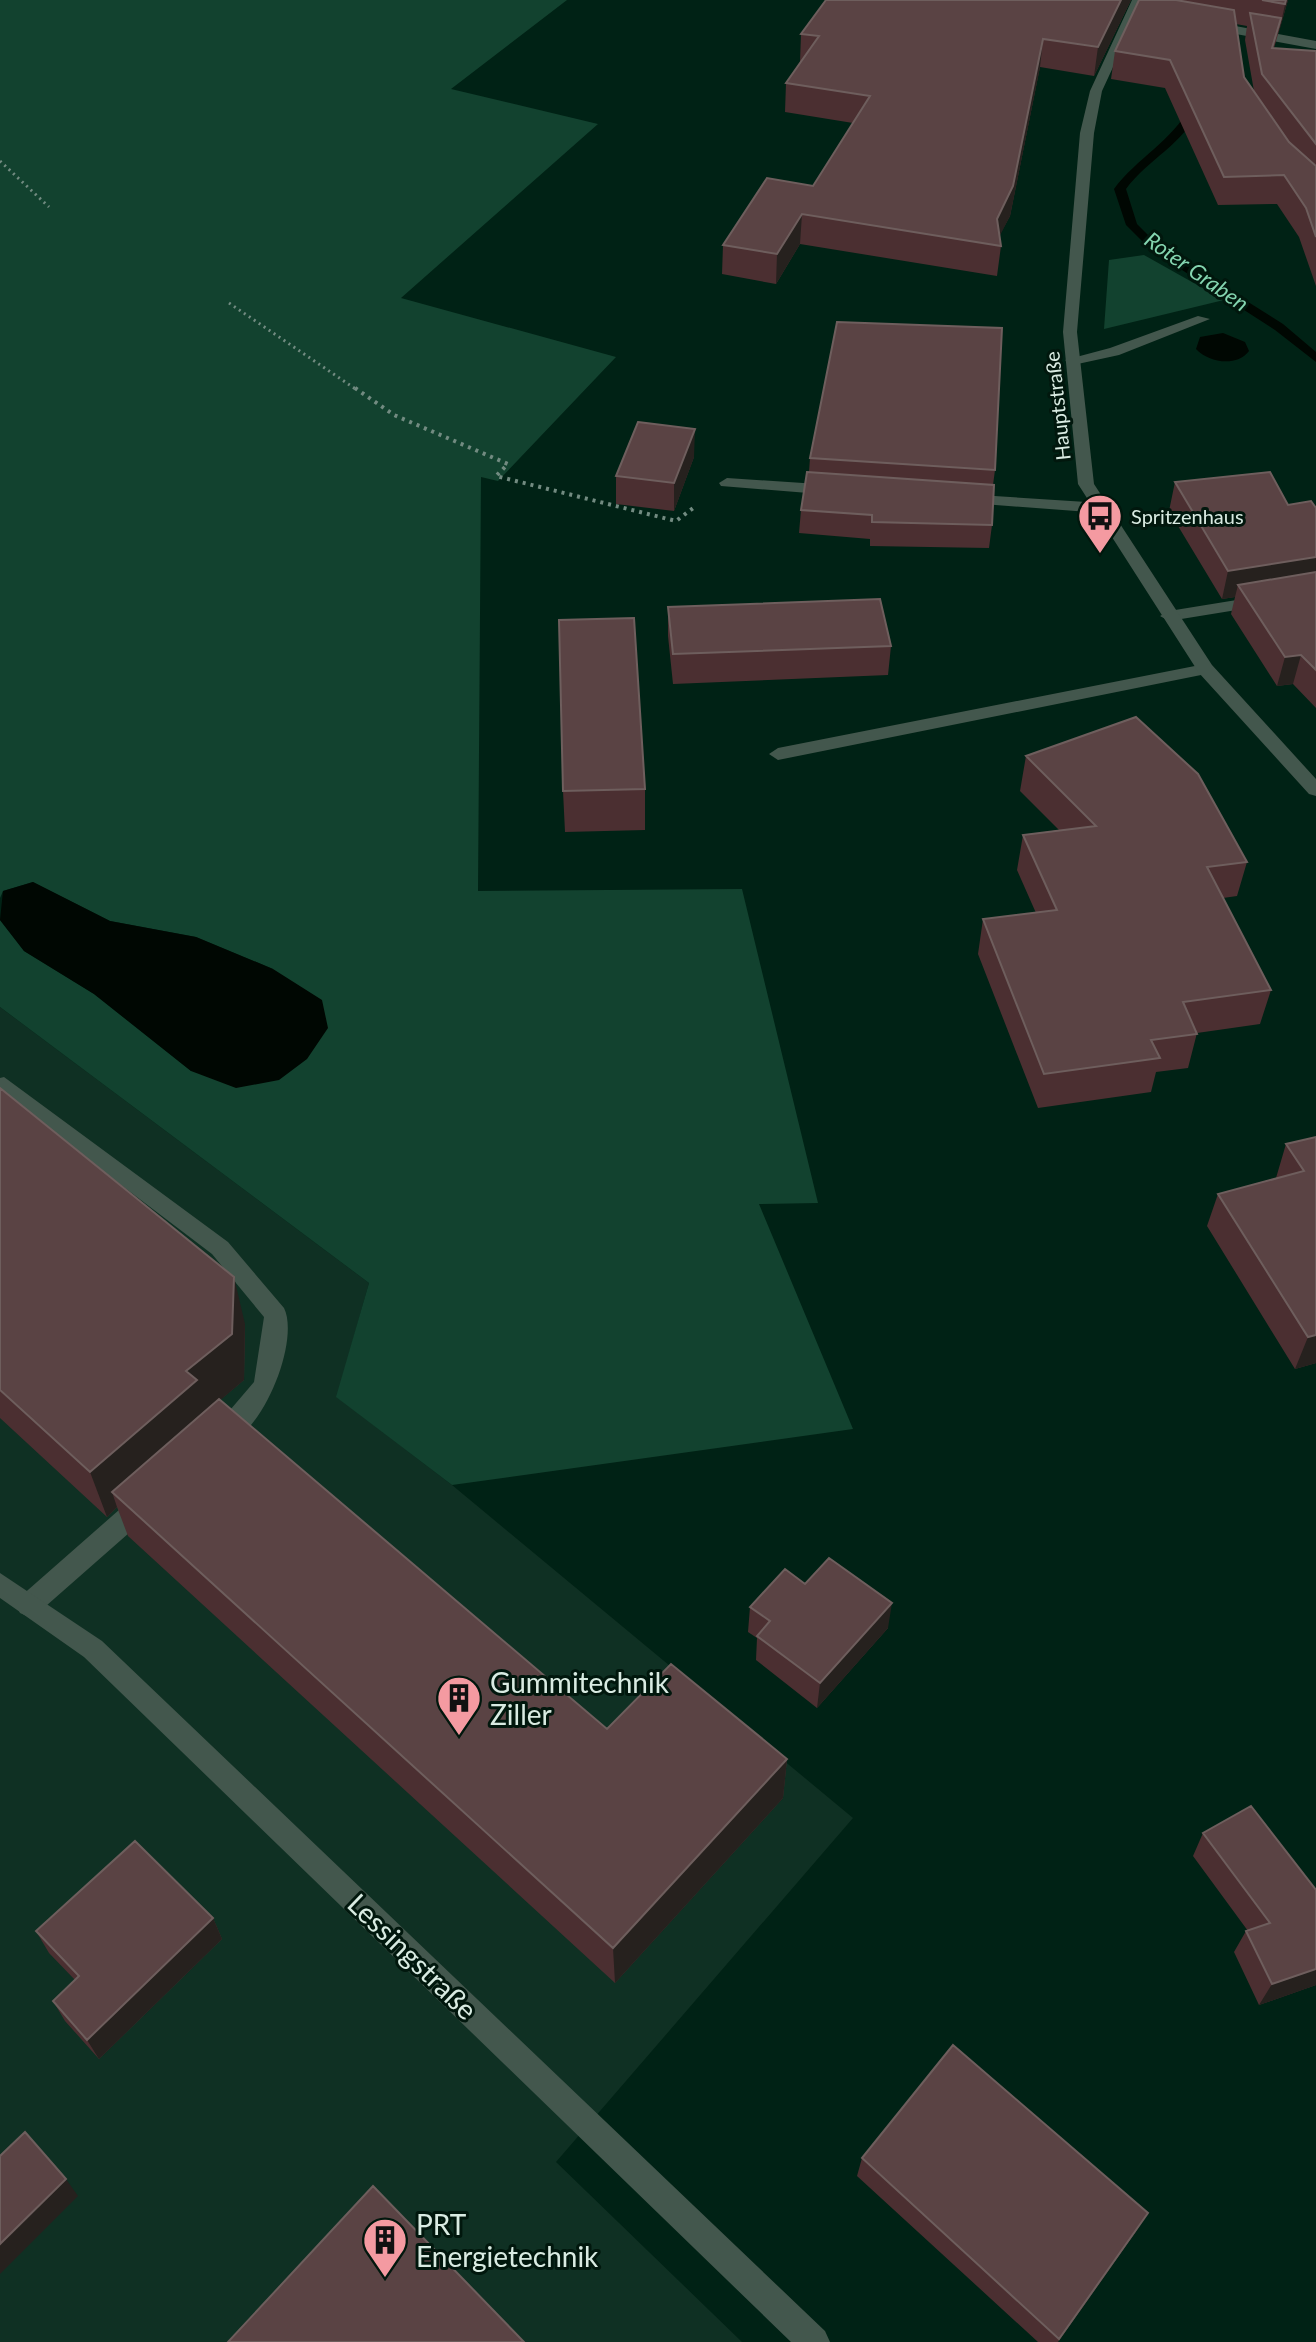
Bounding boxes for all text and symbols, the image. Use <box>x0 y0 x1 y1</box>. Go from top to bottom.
water label: Roter Graben <box>1140 225 1254 317</box>
street label: Hauptstraße <box>1039 350 1075 462</box>
bus stop icon: Spritzenhaus <box>1076 492 1124 555</box>
place label: Spritzenhaus <box>1131 504 1244 528</box>
place label: Gummitechnik Ziller <box>490 1665 670 1731</box>
building icon: Gummitechnik Ziller <box>435 1674 483 1737</box>
street label: Lessingstraße <box>341 1886 485 2026</box>
place label: PRT Energietechnik <box>416 2207 599 2273</box>
building icon: PRT Energietechnik <box>361 2216 409 2279</box>

